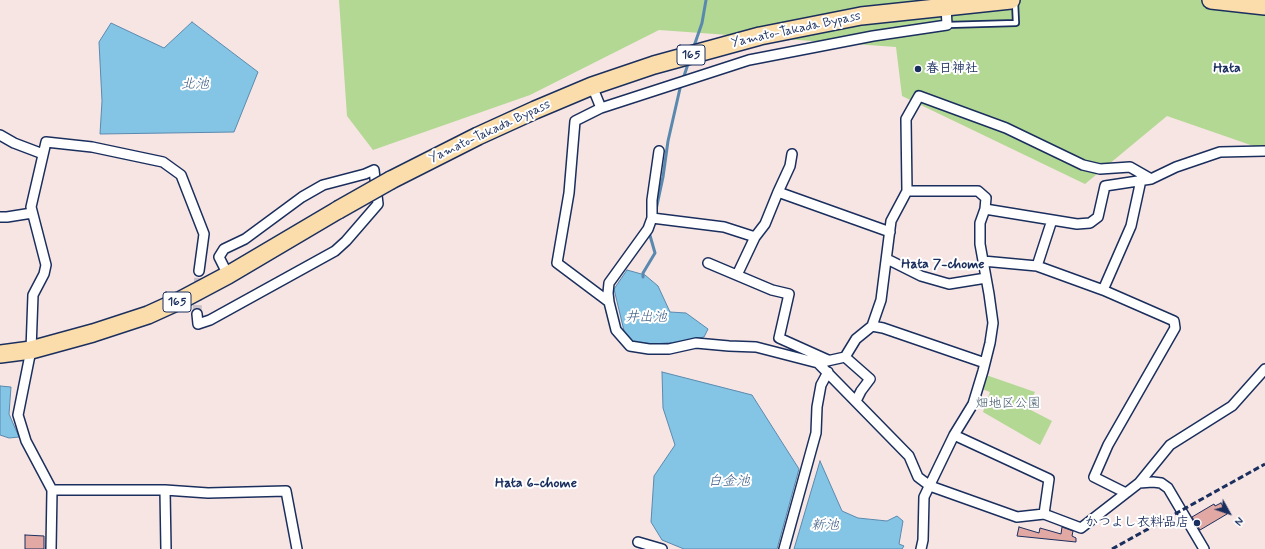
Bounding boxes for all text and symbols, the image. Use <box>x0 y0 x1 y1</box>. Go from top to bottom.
street label: Yamato-Takada Bypass <box>730 9 862 51</box>
road number: 165 <box>677 45 705 65</box>
place label: 春日神社 <box>926 61 978 77</box>
district label: Hata <box>1213 61 1241 77</box>
marker: 春日神社 <box>913 64 923 74</box>
water label: 北池 <box>181 77 209 93</box>
street label: Yamato-Takada Bypass <box>427 97 553 167</box>
district label: Hata 7-chome <box>901 257 985 273</box>
road number: 165 <box>163 292 191 312</box>
water label: 井出池 <box>625 310 667 326</box>
park label: 畑地区公園 <box>976 396 1040 412</box>
water label: 白金池 <box>708 474 750 490</box>
district label: Hata 6-chome <box>495 476 577 492</box>
north arrow <box>1209 493 1249 533</box>
text: N <box>1230 513 1246 528</box>
place label: かつよし衣料品店 <box>1085 515 1189 531</box>
water label: 新池 <box>811 518 839 534</box>
marker: かつよし衣料品店 <box>1192 518 1202 528</box>

